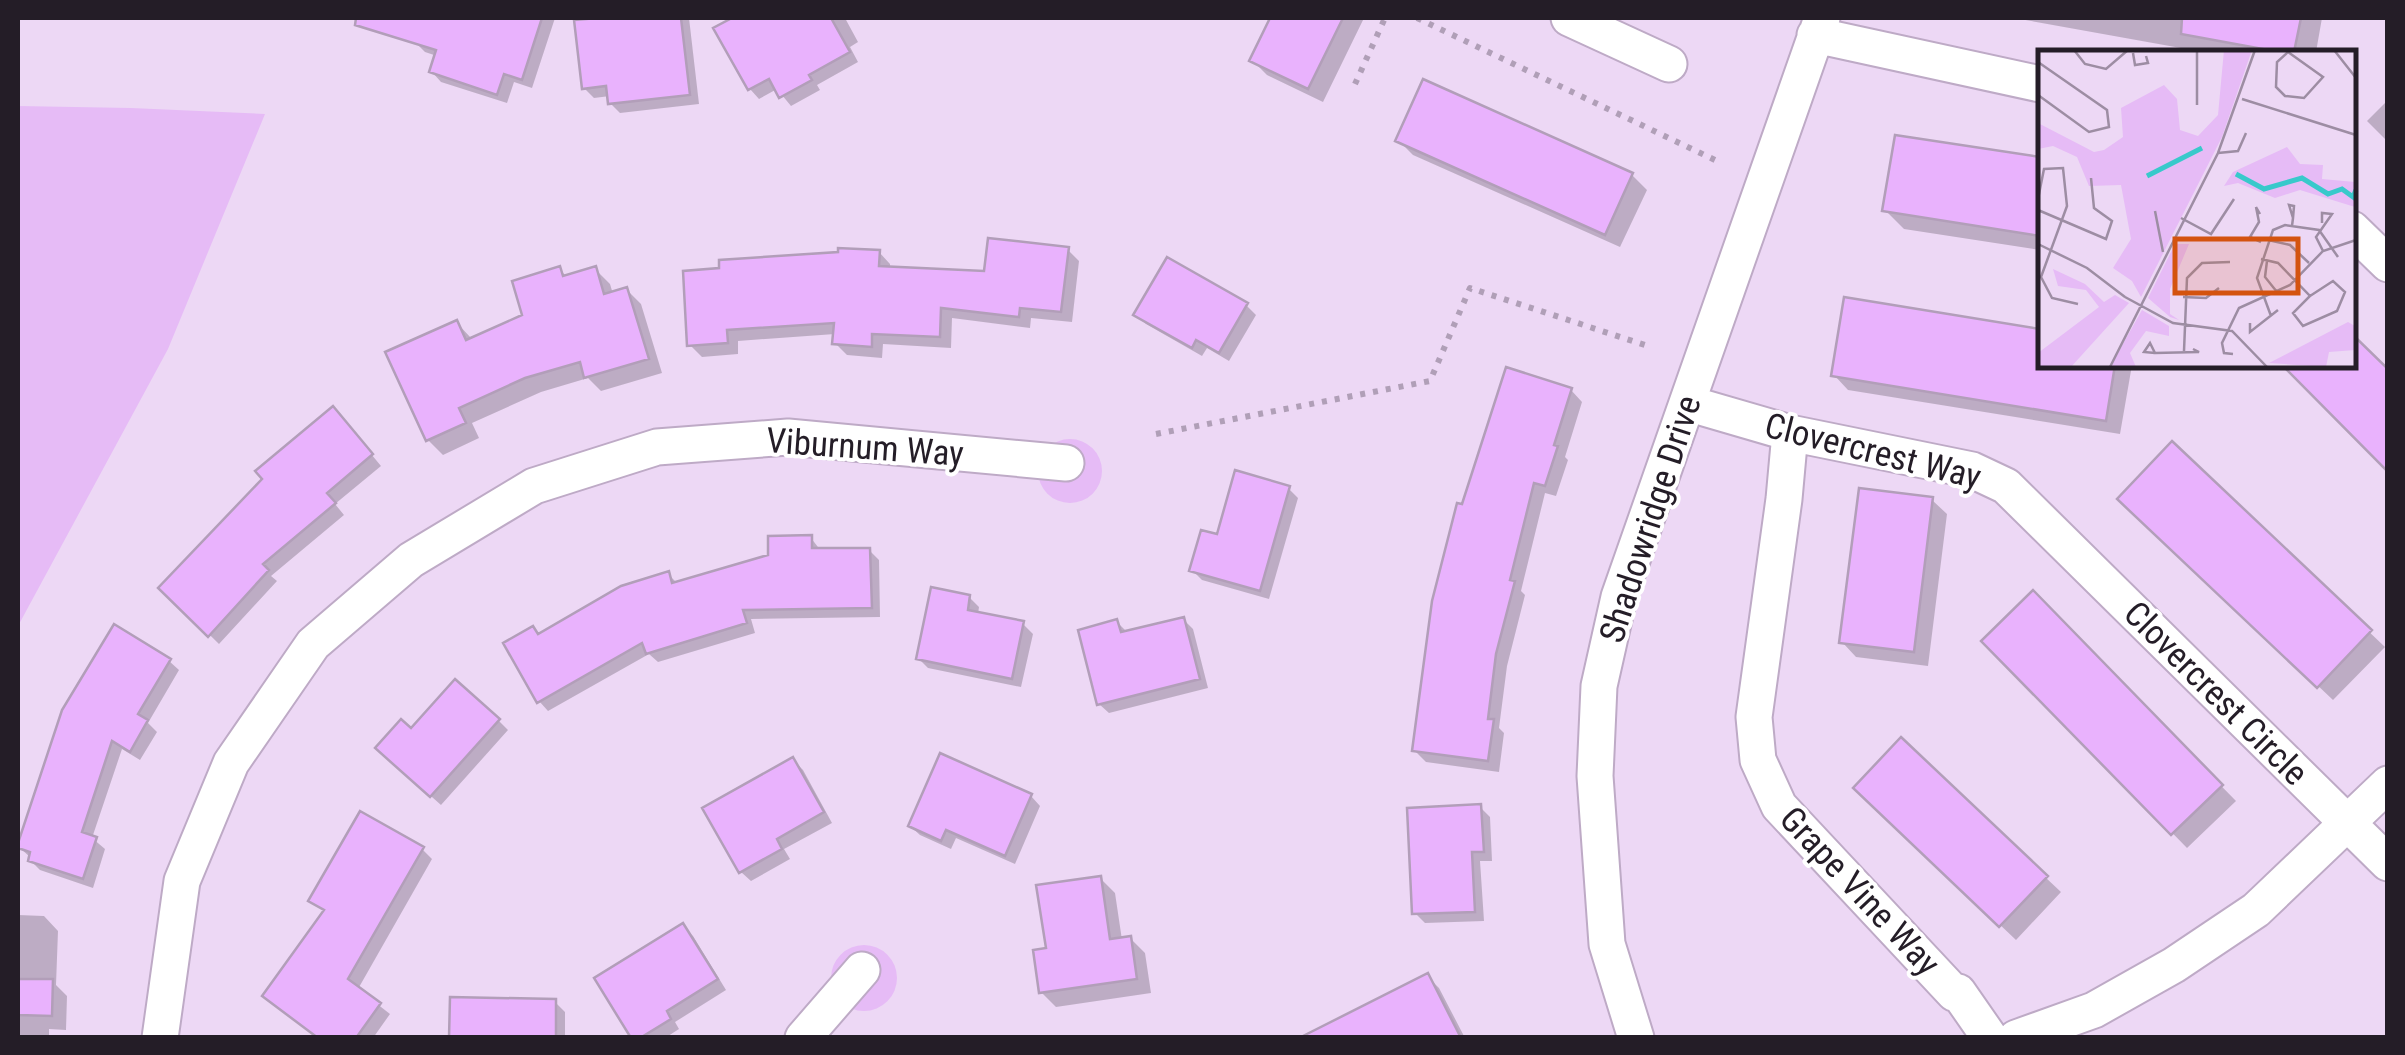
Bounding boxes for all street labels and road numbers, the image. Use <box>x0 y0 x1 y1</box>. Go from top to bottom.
street label: Shadowridge Drive <box>1591 391 1710 648</box>
street label: Clovercrest Way <box>1761 405 1985 498</box>
street label: Viburnum Way <box>765 420 965 475</box>
street label: Clovercrest Circle <box>2115 593 2316 794</box>
street label: Grape Vine Way <box>1771 799 1948 984</box>

